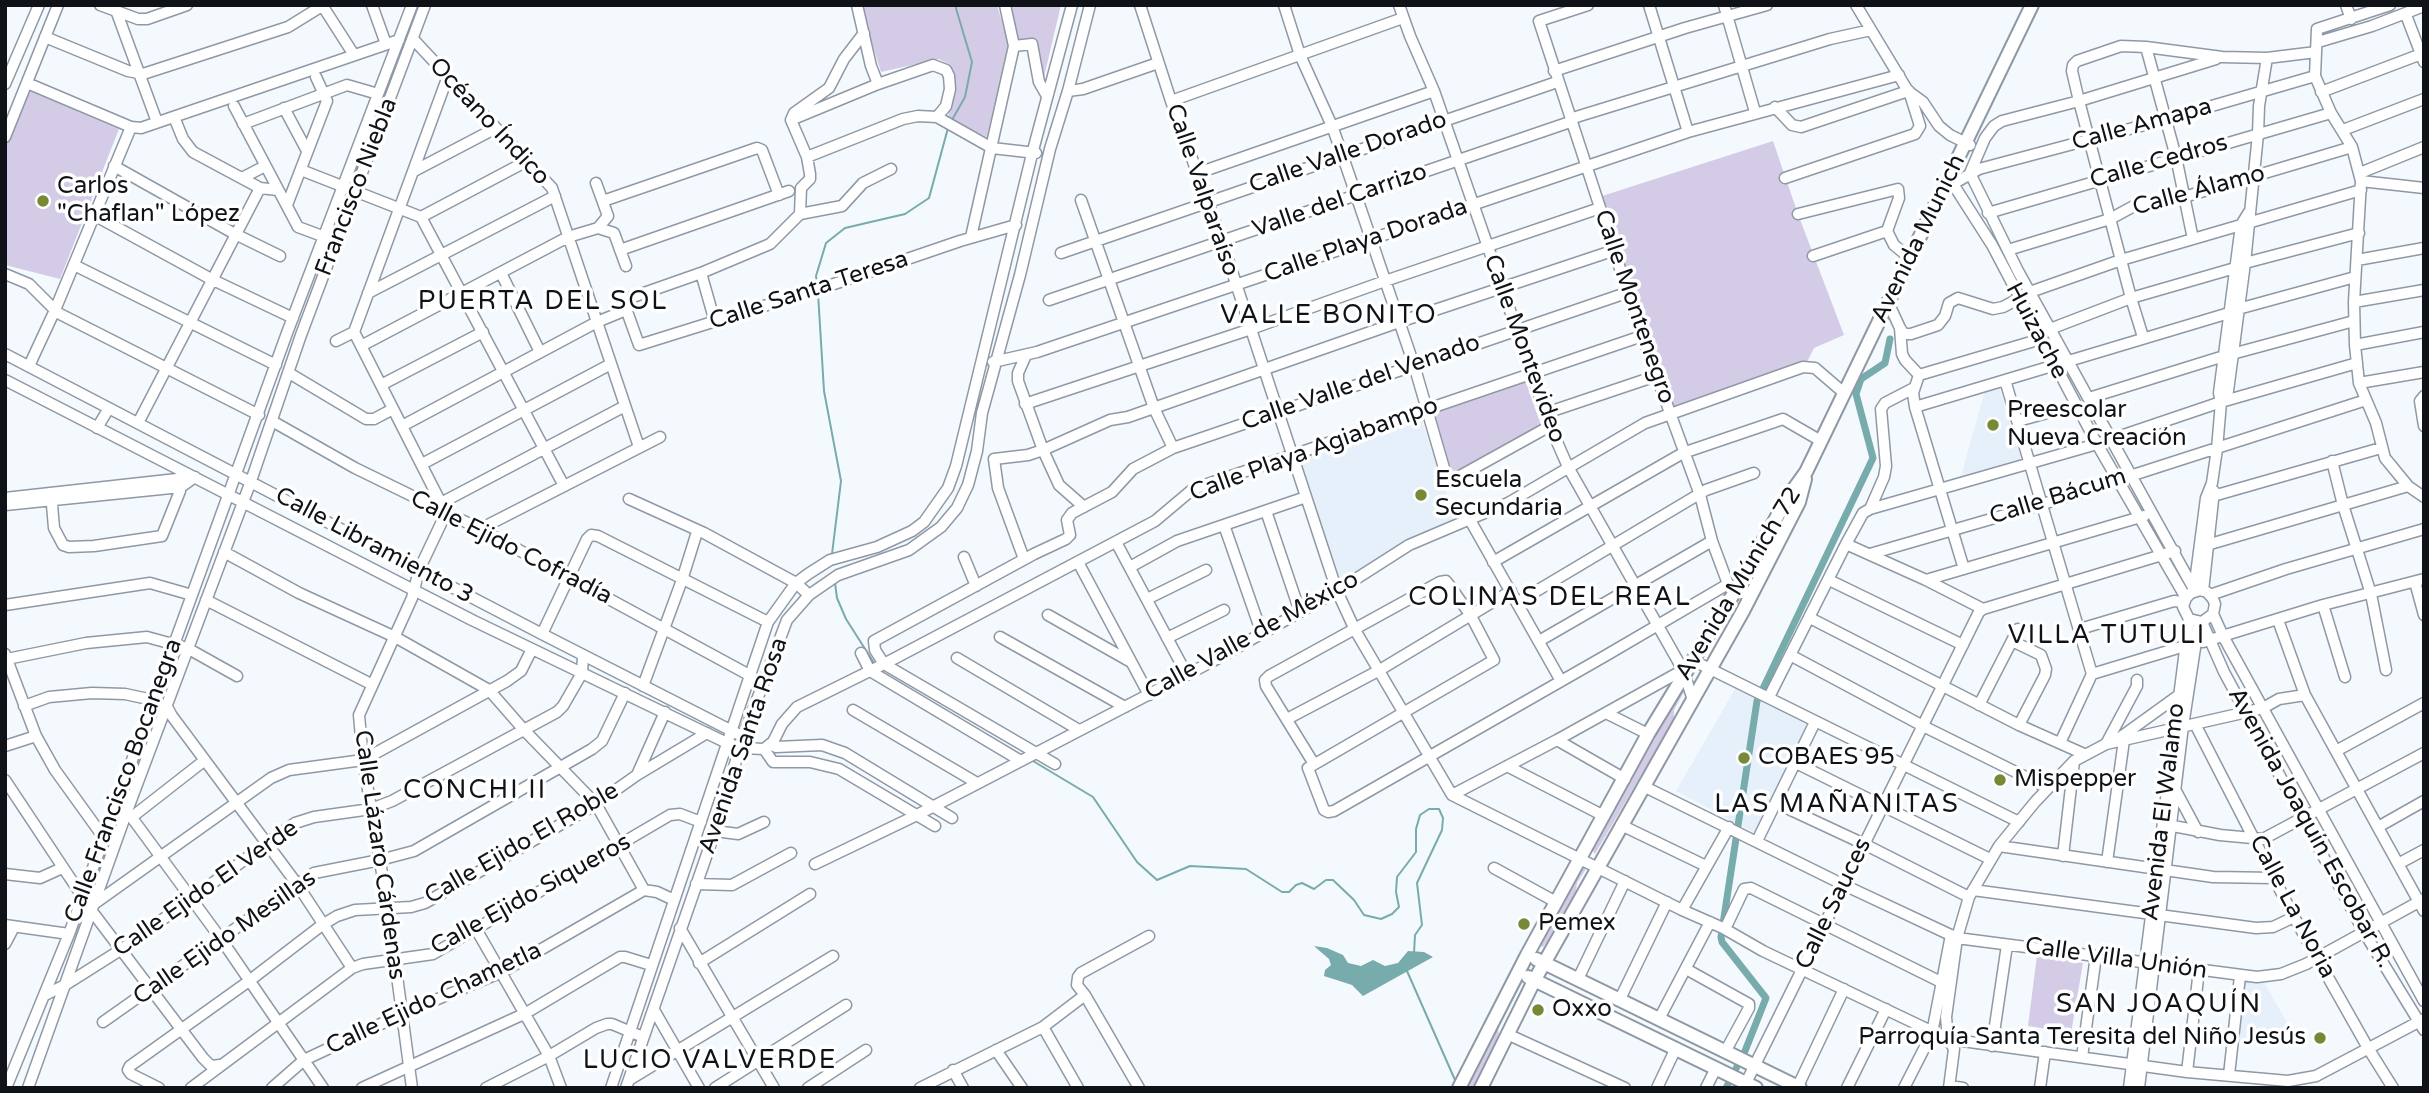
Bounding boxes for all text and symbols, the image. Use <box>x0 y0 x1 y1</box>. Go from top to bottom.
street label: Océano Índico <box>423 52 555 192</box>
street label: Calle Amapa <box>2069 92 2215 158</box>
street label: Francisco Niebla <box>310 94 404 280</box>
street label: Calle Valparaíso <box>1159 100 1245 280</box>
street label: Calle Valle Dorado <box>1245 106 1451 200</box>
street label: Calle Cedros <box>2087 129 2231 195</box>
street label: Avenida Munich <box>1866 150 1972 328</box>
street label: Valle del Carrizo <box>1249 158 1431 244</box>
street label: Calle Álamo <box>2130 160 2268 222</box>
place label: Carlos "Chaflan" López <box>57 173 240 229</box>
marker: Carlos "Chaflan" López <box>35 193 51 209</box>
street label: Calle Playa Dorada <box>1261 193 1471 289</box>
street label: Calle Montenegro <box>1587 206 1681 408</box>
street label: Calle Santa Teresa <box>706 245 912 337</box>
street label: Calle Montevideo <box>1477 251 1571 447</box>
street label: Huizache <box>1999 278 2073 384</box>
district label: PUERTA DEL SOL <box>419 286 667 318</box>
district label: VALLE BONITO <box>1222 300 1436 332</box>
street label: Calle Valle del Venado <box>1238 329 1484 437</box>
street label: Calle Playa Agiabampo <box>1186 392 1442 508</box>
place label: Preescolar Nueva Creación <box>2007 397 2187 453</box>
marker: Preescolar Nueva Creación <box>1985 417 2001 433</box>
street label: Calle Bácum <box>1986 463 2130 531</box>
place label: Escuela Secundaria <box>1435 467 1563 523</box>
street label: Calle Libramiento 3 <box>270 482 478 610</box>
street label: Avenida Múnich 72 <box>1670 482 1808 686</box>
street label: Calle Ejido Cofradía <box>405 485 617 611</box>
marker: Escuela Secundaria <box>1413 487 1429 503</box>
street label: Calle Valle de México <box>1140 565 1364 707</box>
district label: COLINAS DEL REAL <box>1410 582 1690 614</box>
district label: VILLA TUTULI <box>2009 620 2205 652</box>
street label: Avenida Santa Rosa <box>693 634 795 858</box>
street label: Calle Francisco Bocanegra <box>59 635 189 927</box>
street label: Avenida Joaquín Escobar R. <box>2221 683 2399 973</box>
street label: Avenida El Walamo <box>2136 702 2192 922</box>
street label: Calle Lázaro Cárdenas <box>347 728 411 982</box>
place label: COBAES 95 <box>1758 744 1895 772</box>
marker: COBAES 95 <box>1736 750 1752 766</box>
place label: Mispepper <box>2014 766 2136 794</box>
marker: Mispepper <box>1992 772 2008 788</box>
district label: CONCHI II <box>404 775 546 807</box>
street label: Calle Ejido El Roble <box>420 777 624 911</box>
district label: LAS MAÑANITAS <box>1716 789 1958 821</box>
street label: Calle Ejido El Verde <box>108 814 304 964</box>
street label: Calle Ejido Siqueros <box>426 828 636 962</box>
street label: Calle La Noria <box>2242 831 2342 983</box>
street label: Calle Sauces <box>1790 834 1878 974</box>
street label: Calle Ejido Mesillas <box>128 864 322 1012</box>
place label: Pemex <box>1538 910 1616 938</box>
marker: Pemex <box>1516 916 1532 932</box>
street label: Calle Villa Unión <box>2023 932 2209 986</box>
street label: Calle Ejido Chametla <box>322 936 546 1062</box>
district label: SAN JOAQUÍN <box>2057 989 2261 1021</box>
place label: Oxxo <box>1552 996 1612 1024</box>
marker: Oxxo <box>1530 1002 1546 1018</box>
place label: Parroquía Santa Teresita del Niño Jesús <box>1858 1024 2306 1052</box>
marker: Parroquía Santa Teresita del Niño Jesús <box>2312 1030 2328 1046</box>
district label: LUCIO VALVERDE <box>584 1045 836 1077</box>

